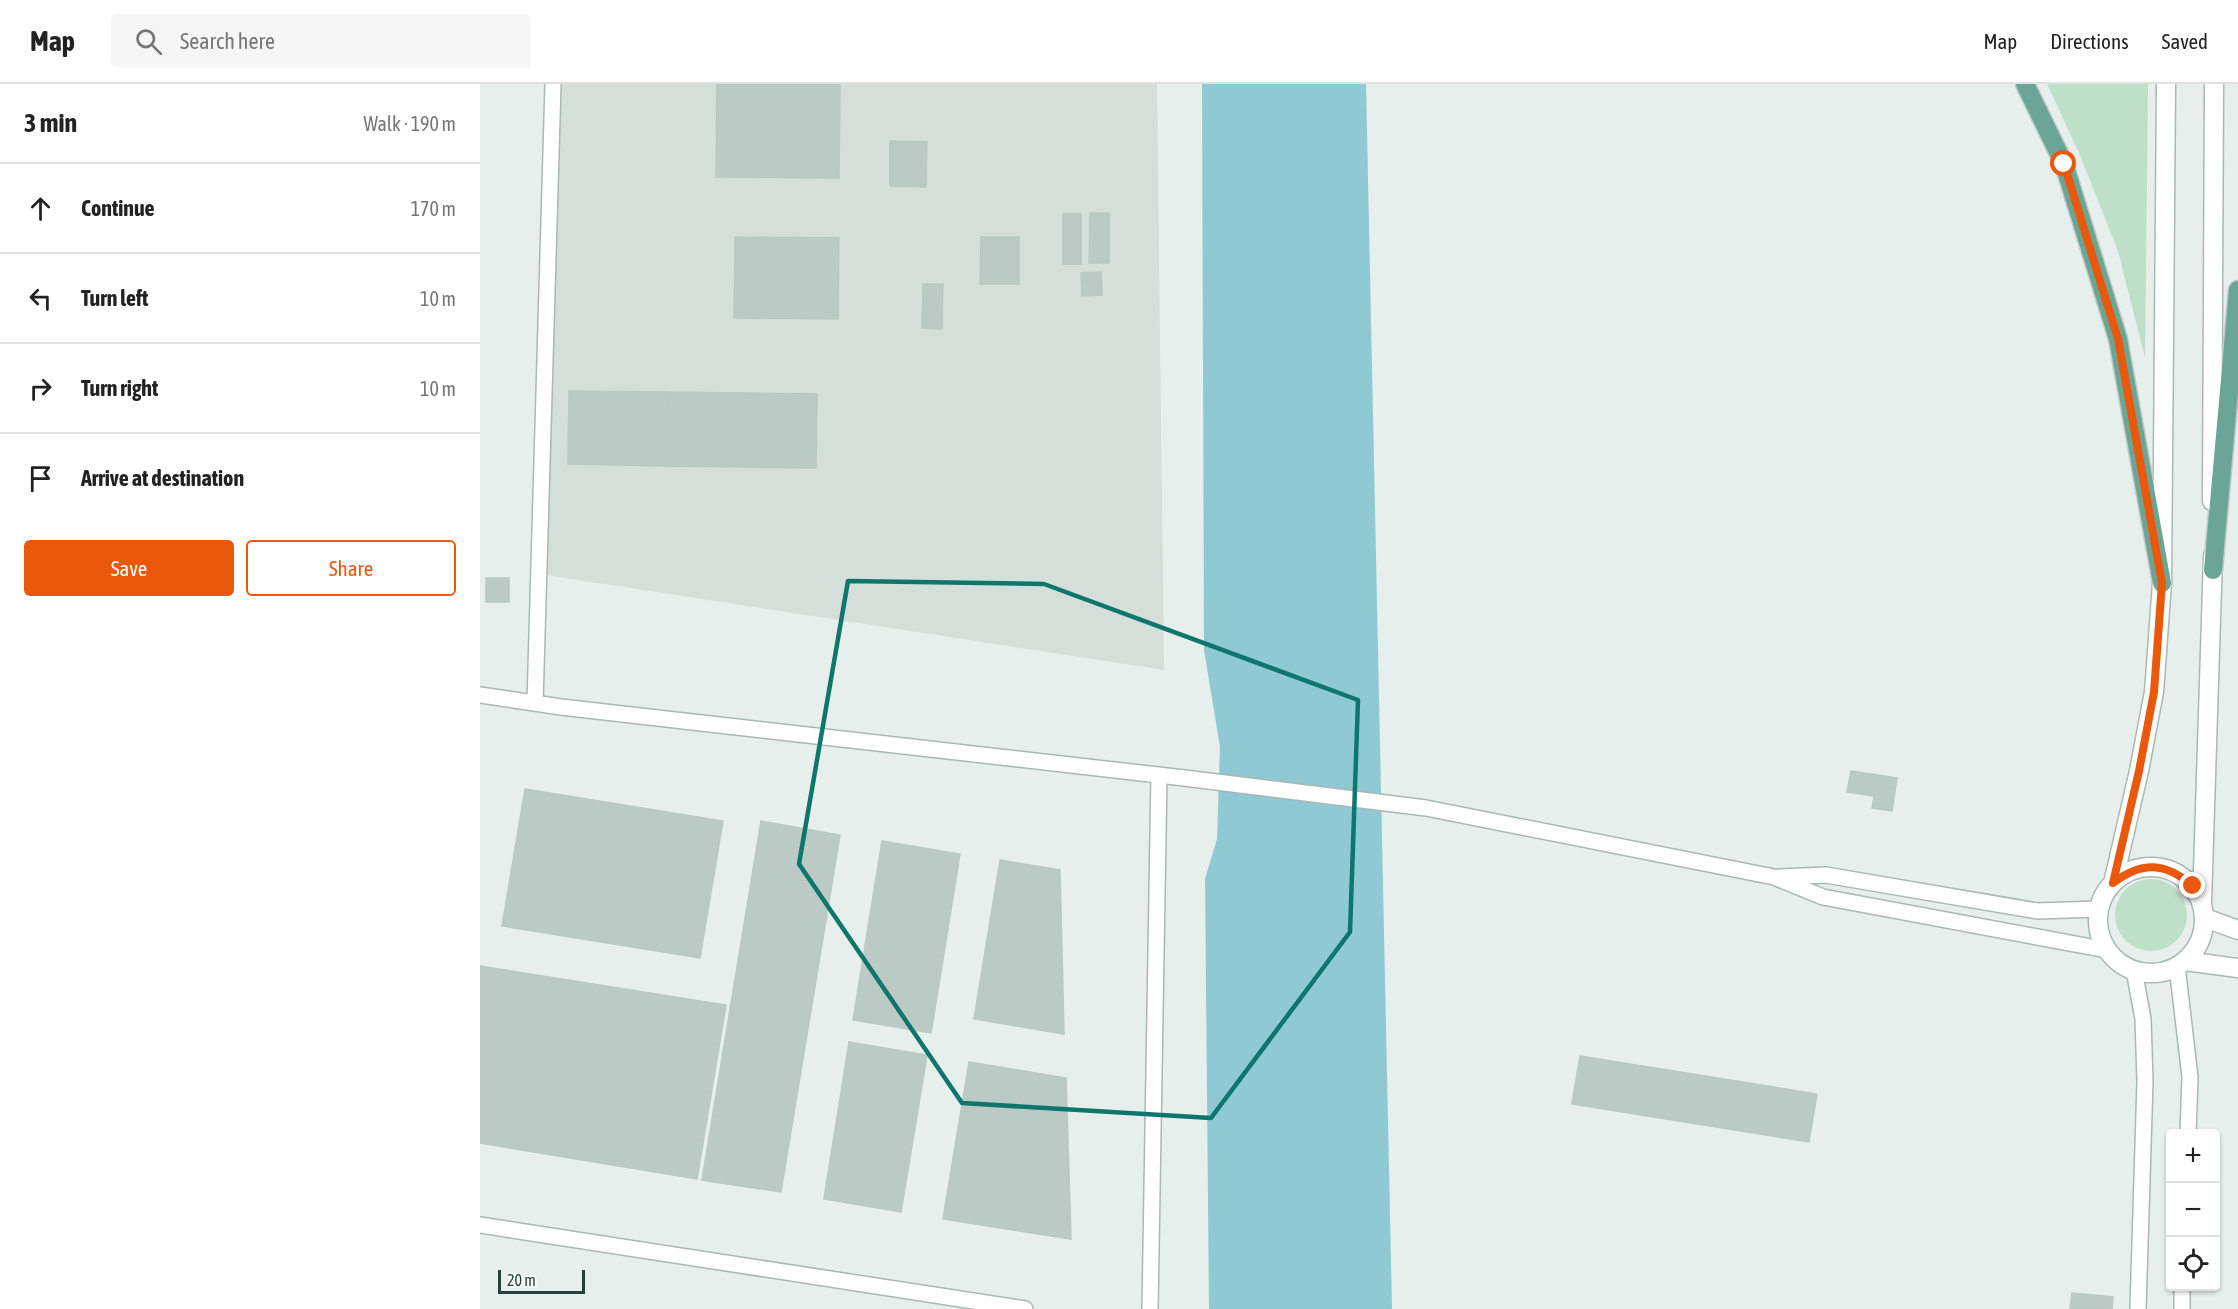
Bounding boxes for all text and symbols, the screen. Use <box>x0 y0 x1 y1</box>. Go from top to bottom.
search box <box>111 14 531 68</box>
text: Map <box>30 25 75 57</box>
icon: search <box>132 25 165 58</box>
text: Search here <box>180 28 275 54</box>
text: Map <box>1983 29 2017 53</box>
text: Directions <box>2050 29 2129 53</box>
text: Saved <box>2162 29 2208 53</box>
text: 3 min <box>24 108 77 138</box>
text: Walk · 190 m <box>364 112 456 135</box>
route start <box>2050 150 2076 176</box>
icon: ahead <box>24 192 57 225</box>
text: Continue <box>81 195 155 221</box>
text: 170 m <box>411 197 456 220</box>
icon: left <box>24 282 57 315</box>
text: Turn left <box>81 285 148 311</box>
text: 10 m <box>420 287 456 310</box>
icon: right <box>24 372 57 405</box>
text: Turn right <box>81 375 158 401</box>
text: 10 m <box>420 377 456 400</box>
icon: arrive <box>24 462 57 495</box>
text: Arrive at destination <box>81 465 244 491</box>
button: Save <box>24 540 234 596</box>
button: Share <box>246 540 456 596</box>
route end <box>2179 872 2205 898</box>
map controls <box>2166 1129 2220 1291</box>
button: + <box>2166 1129 2220 1183</box>
button: − <box>2166 1183 2220 1237</box>
button: locate <box>2166 1237 2220 1291</box>
scale bar <box>498 1267 585 1294</box>
text: 20 m <box>507 1271 536 1289</box>

